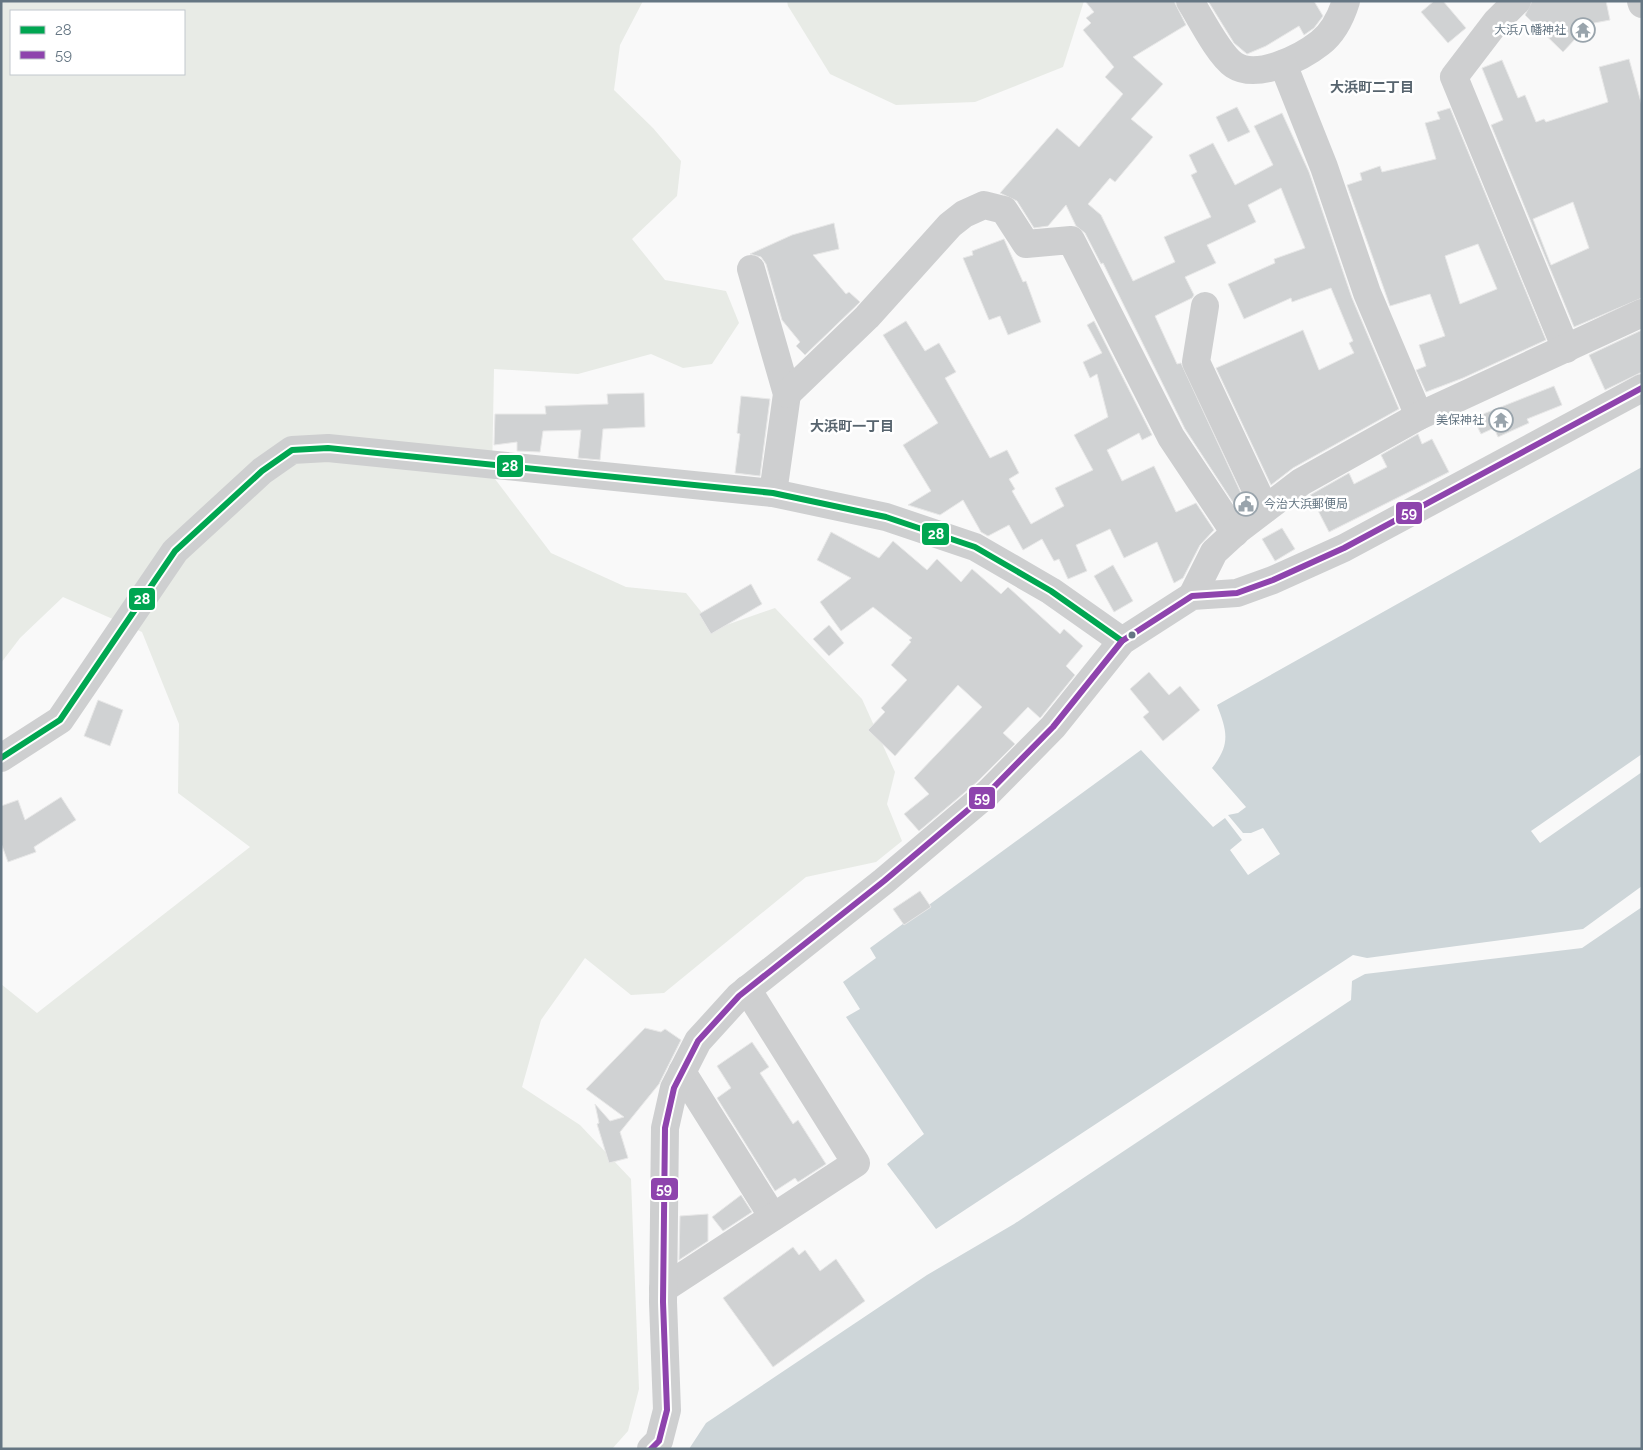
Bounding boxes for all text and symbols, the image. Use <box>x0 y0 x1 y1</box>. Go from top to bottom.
legend <box>10 10 185 75</box>
temple icon: 大浜八幡神社 <box>1570 17 1596 43</box>
text: 28 <box>55 21 72 39</box>
place label: 大浜八幡神社 <box>1494 23 1566 37</box>
text: 59 <box>55 46 72 64</box>
district label: 大浜町二丁目 <box>1330 79 1414 95</box>
temple icon: 美保神社 <box>1488 407 1514 433</box>
place label: 美保神社 <box>1436 413 1484 427</box>
district label: 大浜町一丁目 <box>810 418 894 434</box>
line badge: 28 <box>496 454 524 478</box>
text: 28 <box>502 458 518 474</box>
public building icon: 今治大浜郵便局 <box>1233 491 1259 517</box>
place label: 今治大浜郵便局 <box>1264 497 1348 511</box>
line badge: 59 <box>1395 501 1423 525</box>
text: 59 <box>1401 505 1417 521</box>
line badge: 28 <box>921 522 950 546</box>
text: 28 <box>928 526 944 542</box>
line badge: 28 <box>128 587 156 611</box>
text: 28 <box>134 591 150 607</box>
unlabelled marker <box>1127 630 1137 640</box>
line badge: 59 <box>968 786 996 810</box>
text: 59 <box>974 790 990 806</box>
line badge: 59 <box>650 1177 679 1201</box>
text: 59 <box>656 1181 672 1197</box>

